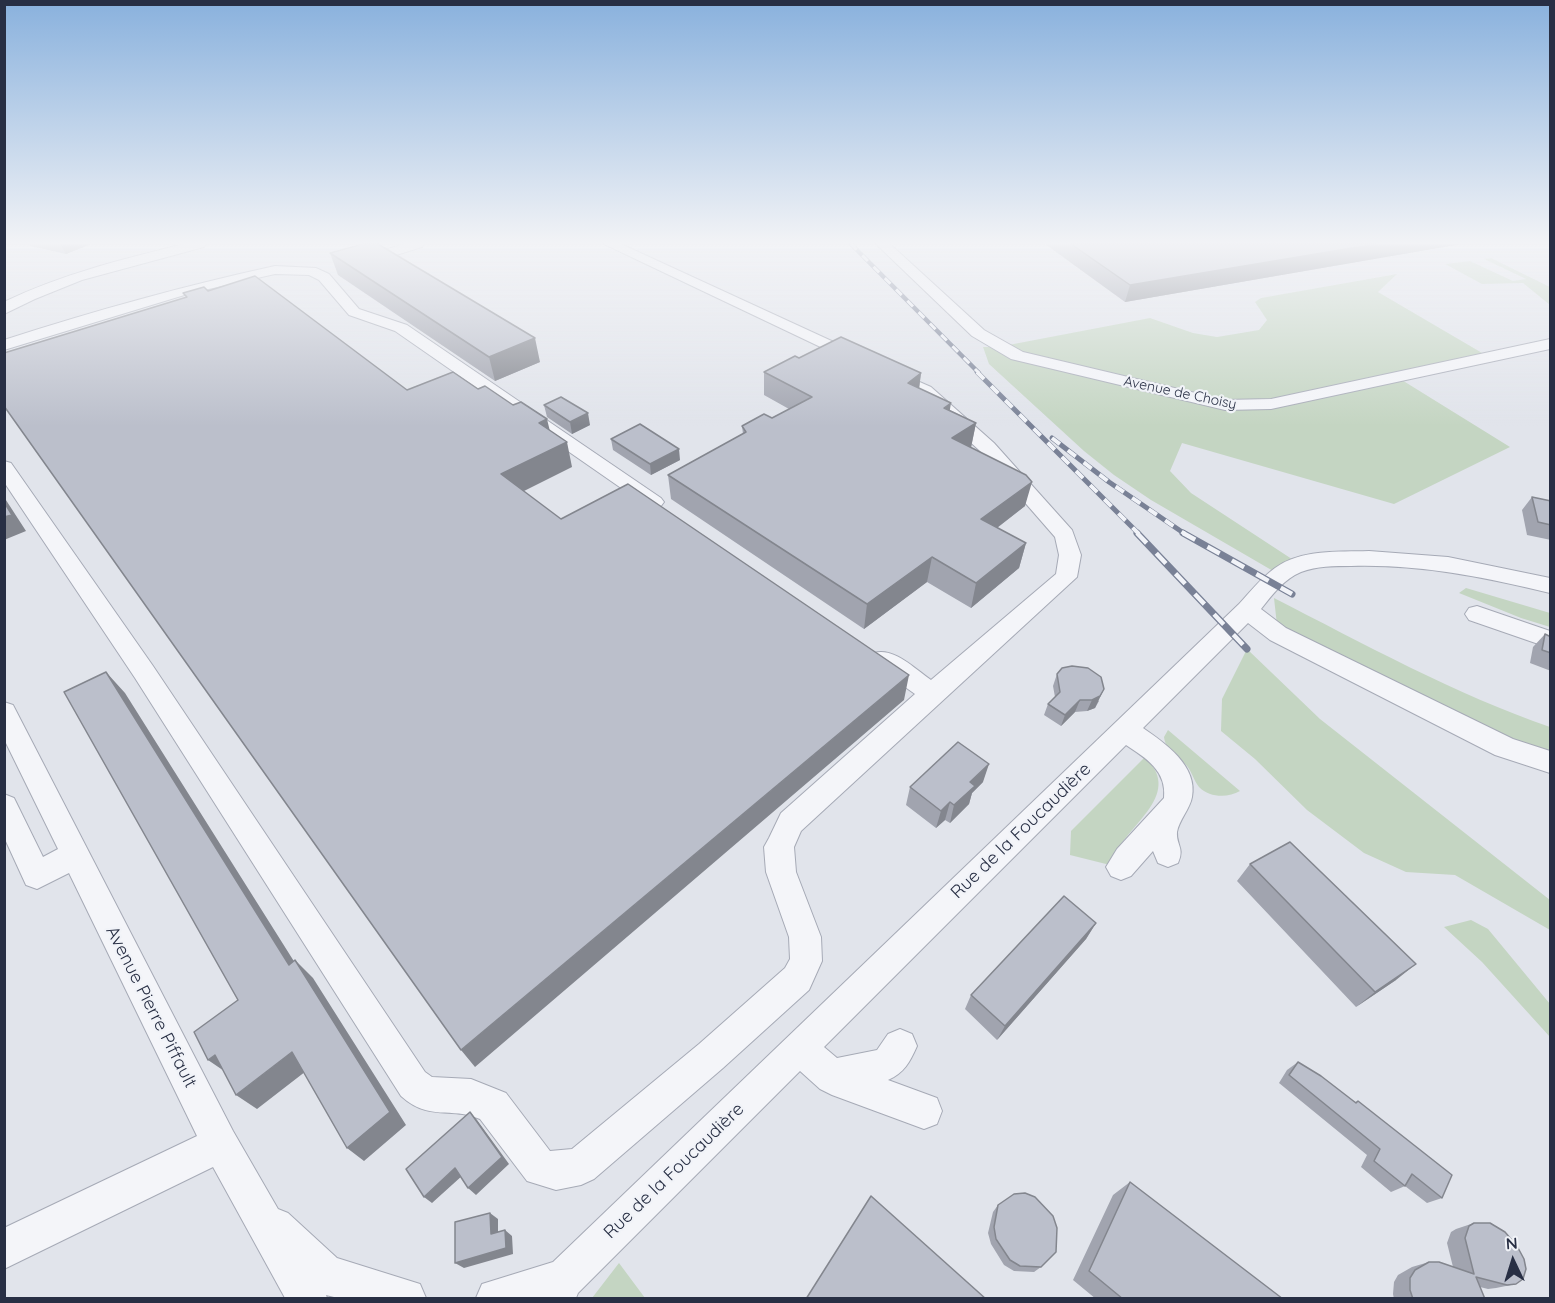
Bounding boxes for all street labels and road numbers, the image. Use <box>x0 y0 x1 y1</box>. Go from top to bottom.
street label: Avenue de Choisy <box>1122 373 1238 413</box>
street label: Rue de la Foucaudière <box>947 759 1095 903</box>
street label: Avenue Pierre Piffault <box>101 923 201 1091</box>
street label: Rue de la Foucaudière <box>600 1099 748 1243</box>

